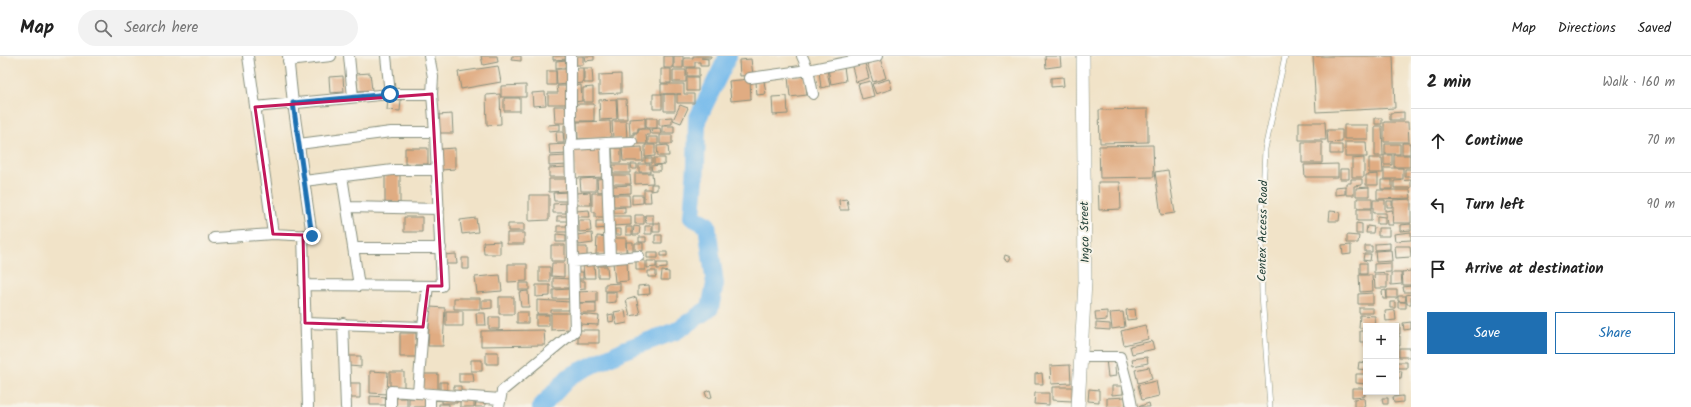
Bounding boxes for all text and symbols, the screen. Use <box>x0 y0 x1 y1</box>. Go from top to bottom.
search box <box>78 10 358 46</box>
text: Map <box>20 13 54 43</box>
text: Search here <box>124 16 198 40</box>
icon: search <box>92 17 114 39</box>
text: Map <box>1511 17 1536 39</box>
text: Directions <box>1558 17 1616 39</box>
text: Saved <box>1638 17 1671 39</box>
text: 2 min <box>1427 69 1471 96</box>
text: Walk · 160 m <box>1603 72 1675 93</box>
route start <box>381 85 399 103</box>
text: Continue <box>1465 129 1523 153</box>
icon: ahead <box>1427 130 1449 152</box>
text: 70 m <box>1647 130 1675 151</box>
street label: Centex Access Road <box>1253 179 1273 282</box>
text: Turn left <box>1465 193 1525 217</box>
icon: left <box>1427 194 1449 216</box>
text: 90 m <box>1647 194 1675 215</box>
street label: Ingco Street <box>1075 201 1095 263</box>
route end <box>303 227 321 245</box>
text: Arrive at destination <box>1465 257 1604 281</box>
icon: arrive <box>1427 258 1449 280</box>
button: Save <box>1427 312 1547 354</box>
button: Share <box>1555 312 1675 354</box>
map controls <box>1363 323 1399 395</box>
button: + <box>1363 323 1399 359</box>
button: − <box>1363 359 1399 395</box>

